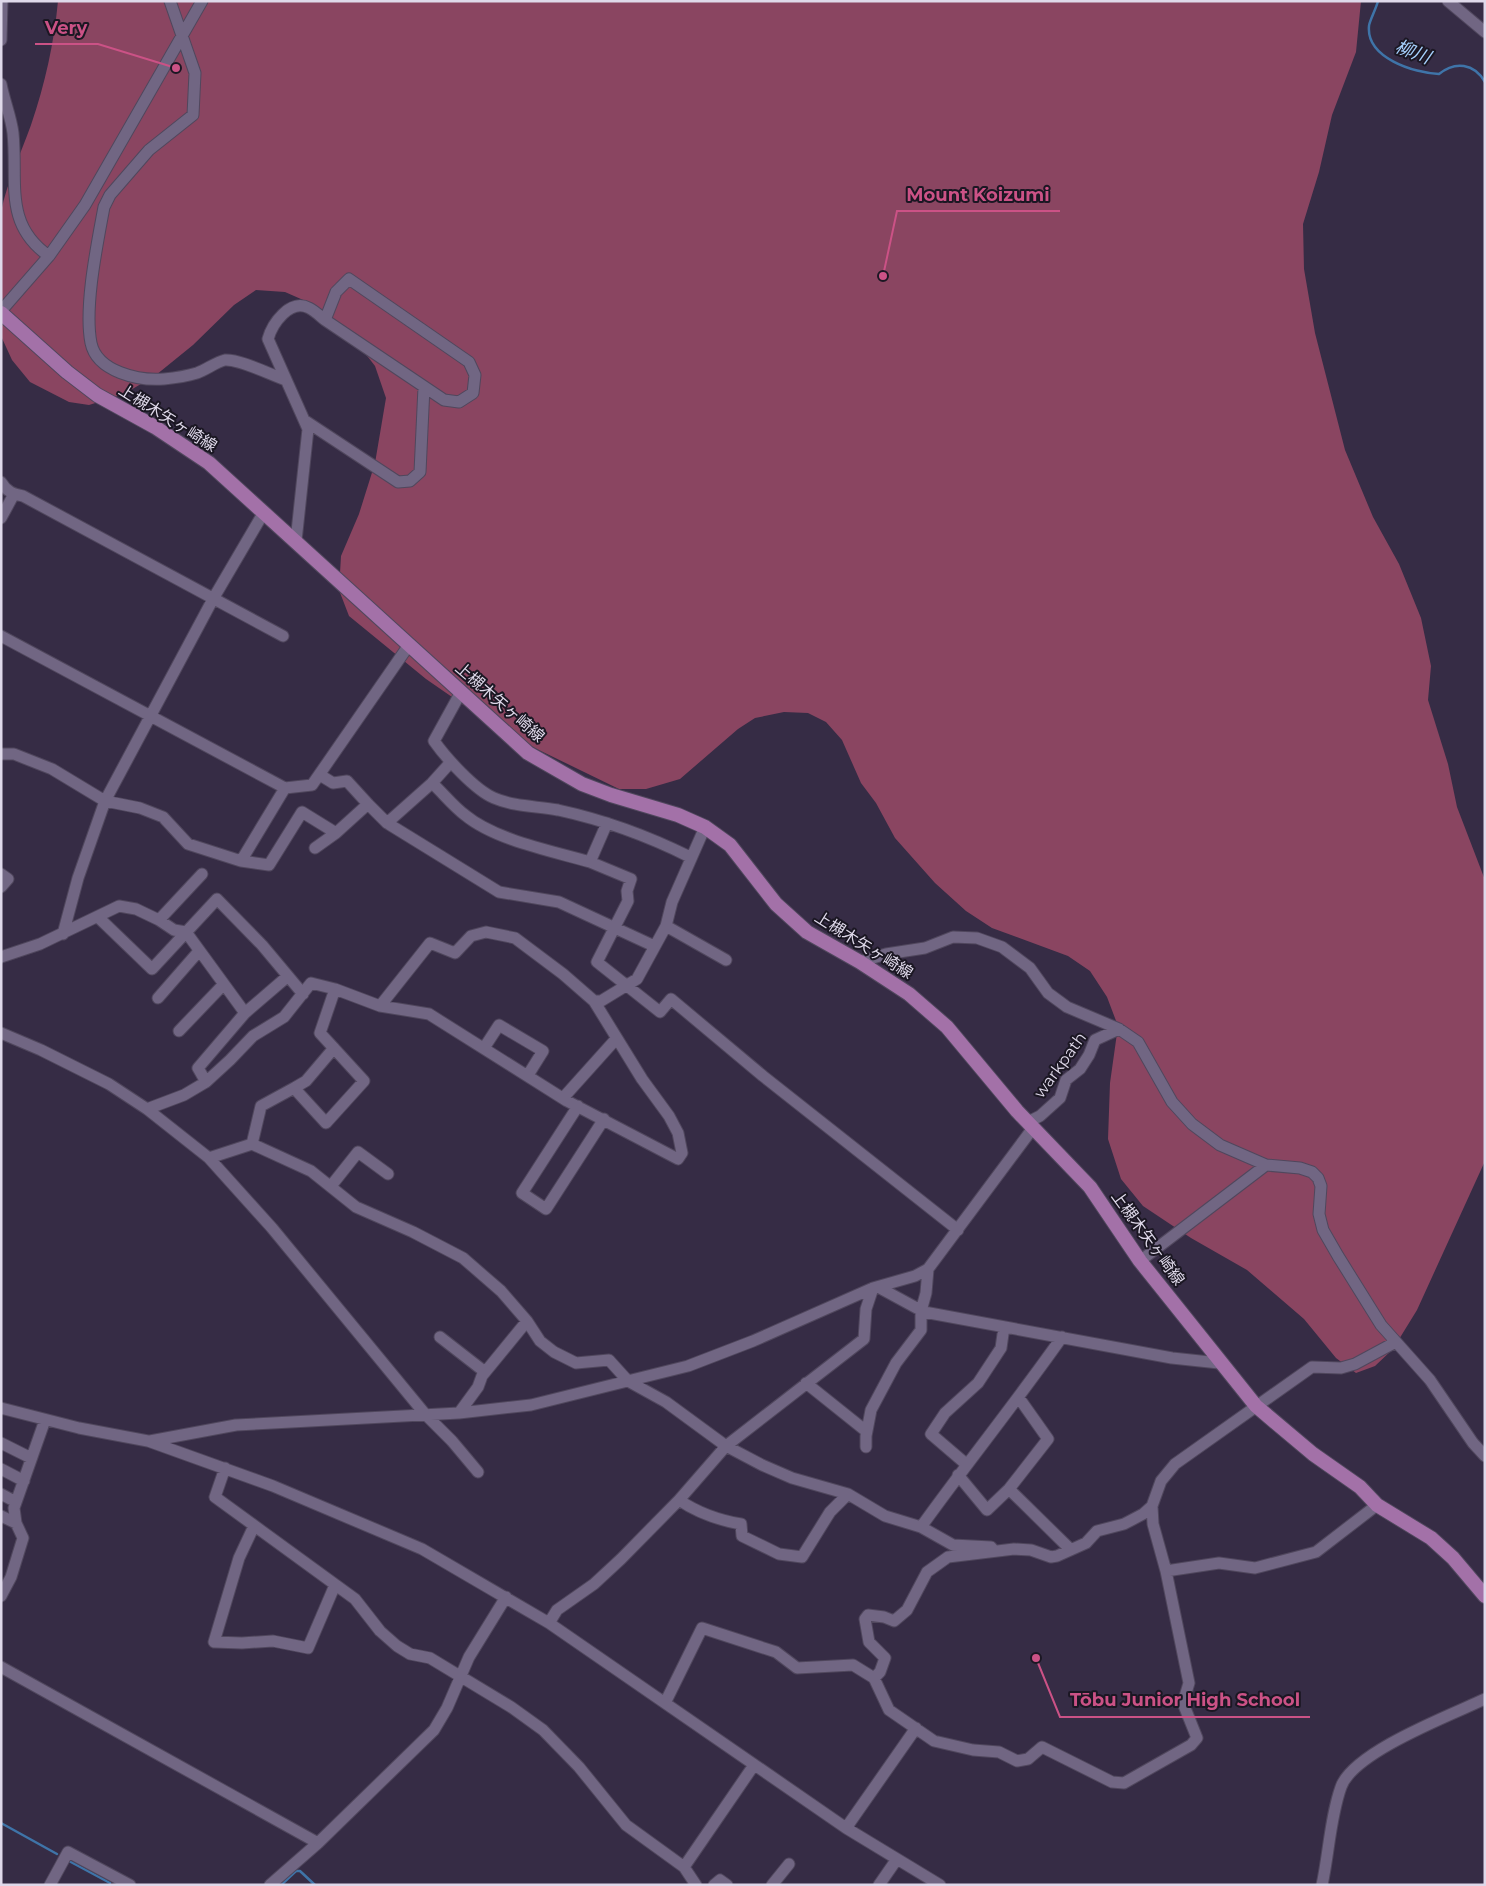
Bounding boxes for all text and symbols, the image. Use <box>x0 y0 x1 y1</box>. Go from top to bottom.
callout: Very <box>35 11 98 44</box>
text: Very <box>44 17 87 39</box>
water label: 柳川 <box>1392 35 1436 69</box>
callout: Mount Koizumi <box>897 178 1060 211</box>
text: Mount Koizumi <box>906 184 1050 206</box>
street label: 上槻木矢ヶ崎線 <box>115 380 221 456</box>
street label: 上槻木矢ヶ崎線 <box>451 658 549 746</box>
street label: 上槻木矢ヶ崎線 <box>811 907 917 983</box>
street label: warkpath <box>1030 1028 1090 1102</box>
street label: 上槻木矢ヶ崎線 <box>1107 1187 1189 1289</box>
callout: Tōbu Junior High School <box>1060 1684 1310 1717</box>
text: Tōbu Junior High School <box>1070 1689 1300 1711</box>

